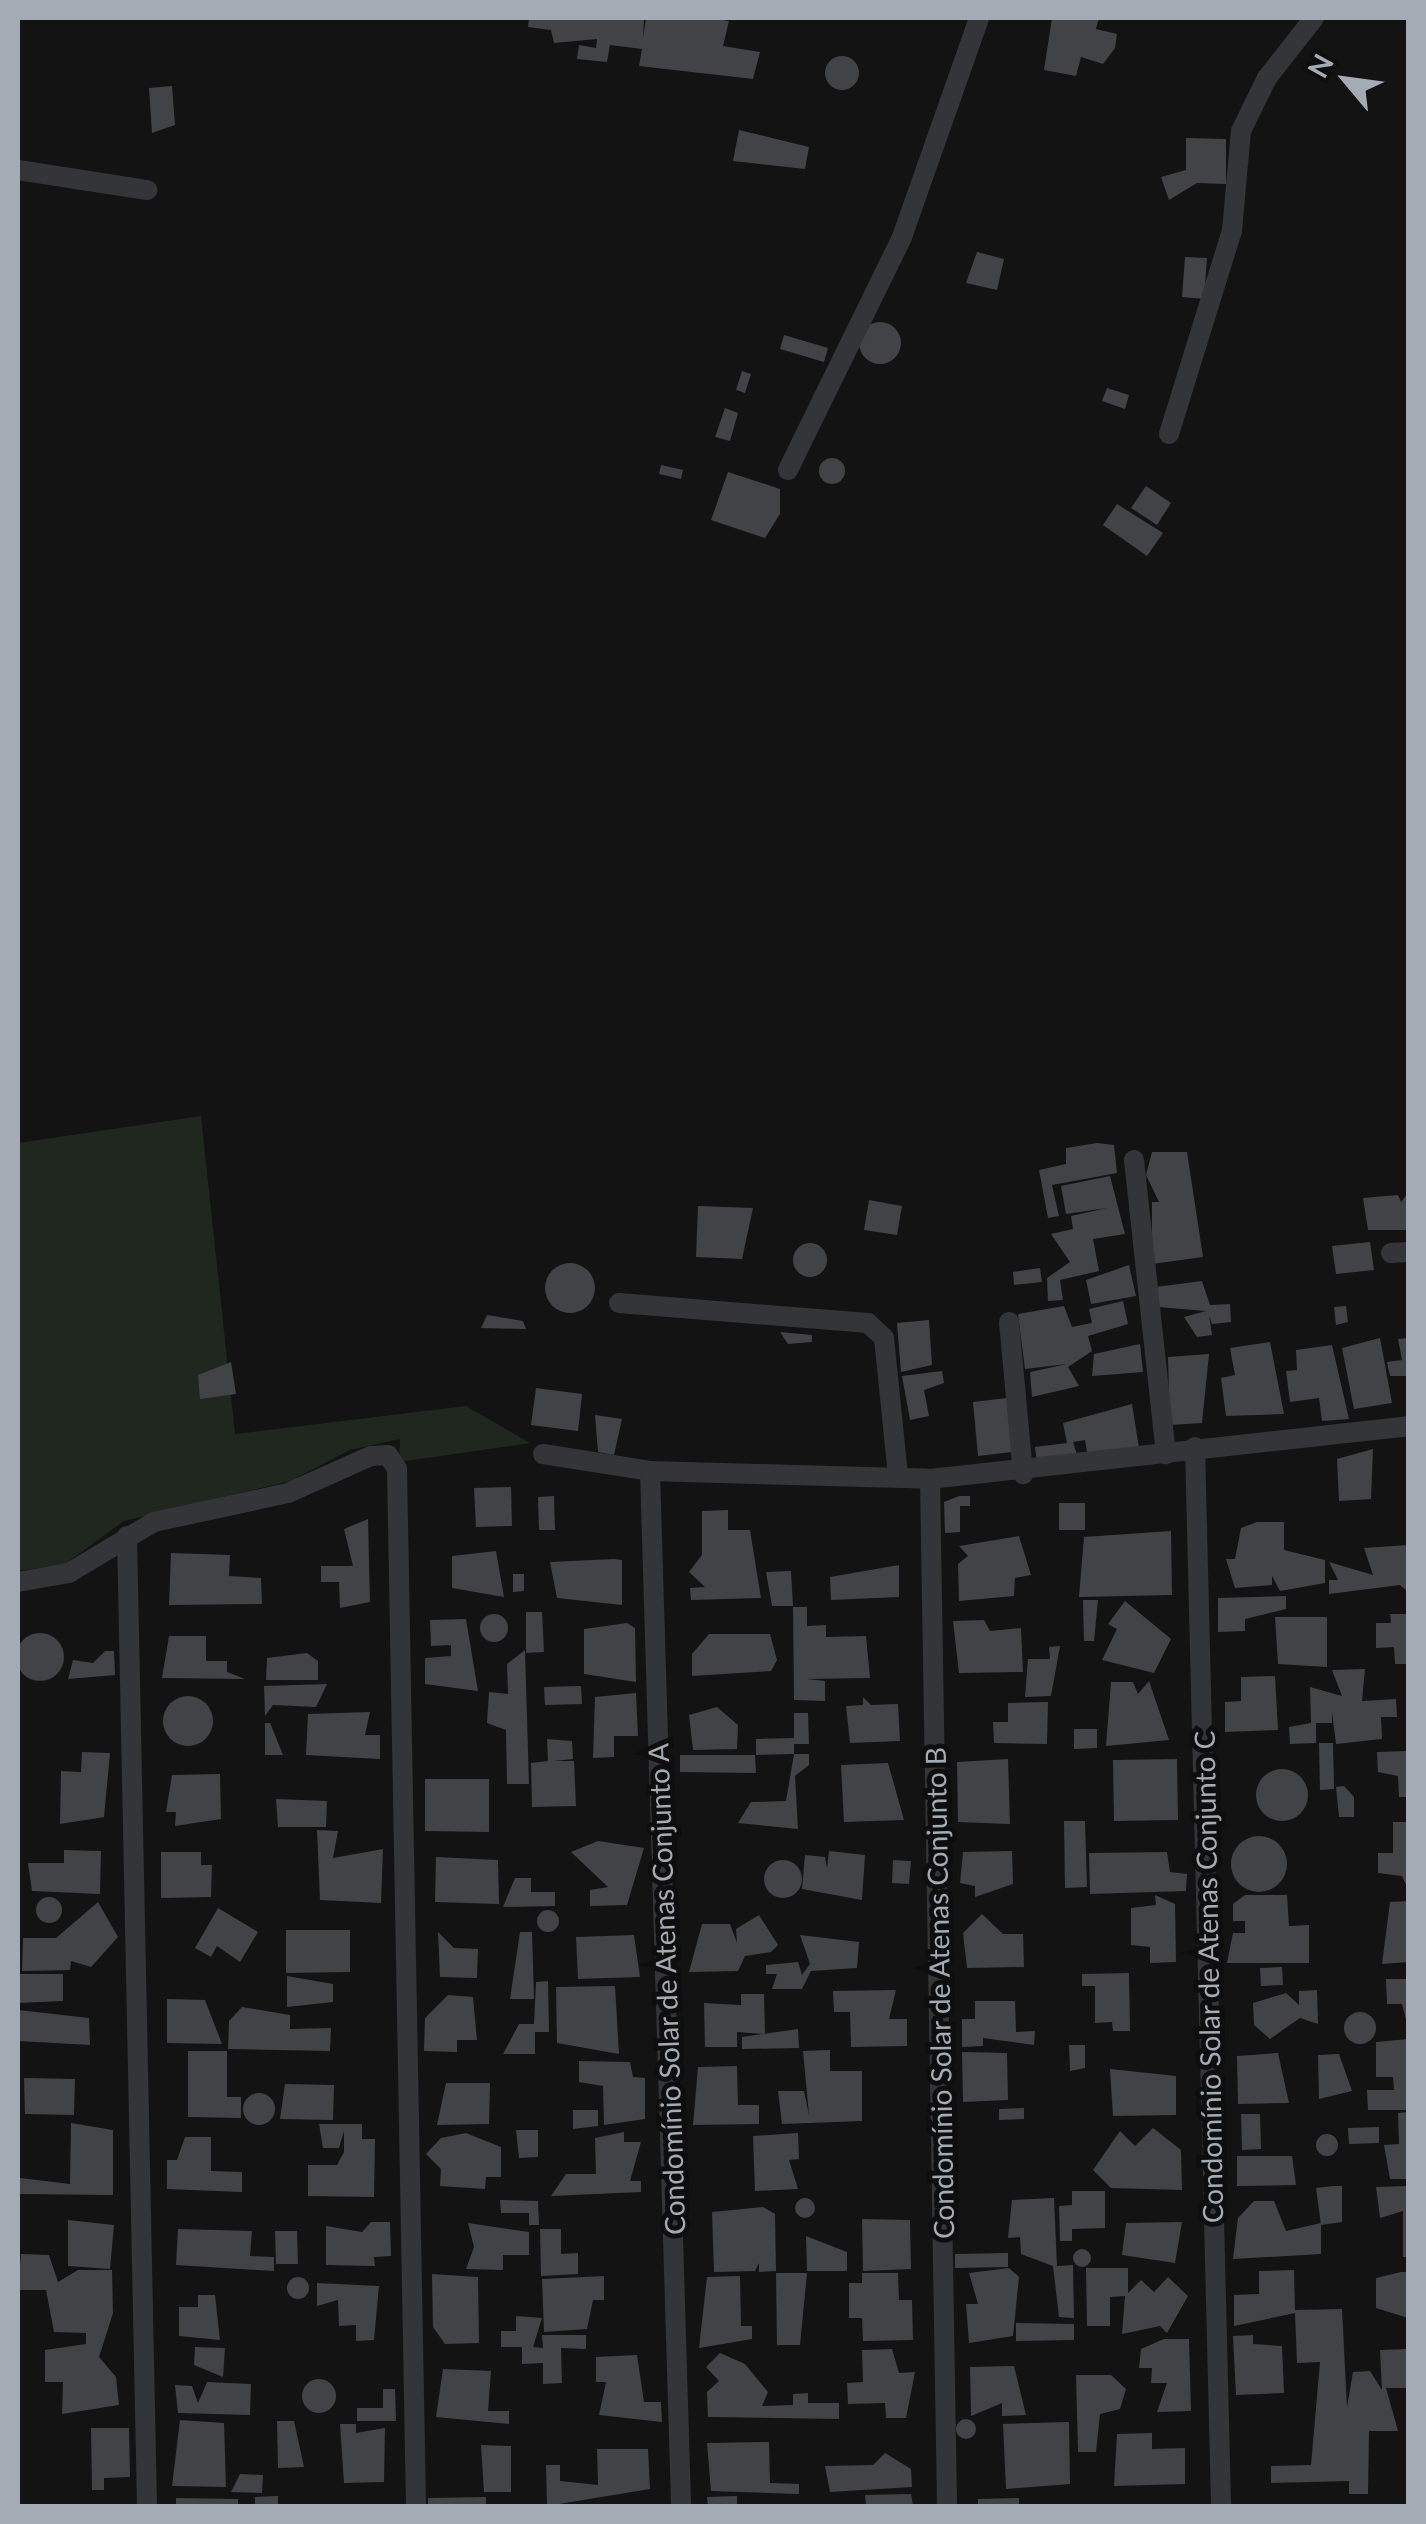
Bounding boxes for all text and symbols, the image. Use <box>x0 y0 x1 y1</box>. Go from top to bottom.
north arrow <box>1296 30 1396 130</box>
text: N <box>1300 48 1340 83</box>
street label: Condomínio Solar de Atenas Conjunto C <box>1187 1730 1229 2224</box>
street label: Condomínio Solar de Atenas Conjunto A <box>641 1741 691 2237</box>
street label: Condomínio Solar de Atenas Conjunto B <box>918 1746 960 2240</box>

